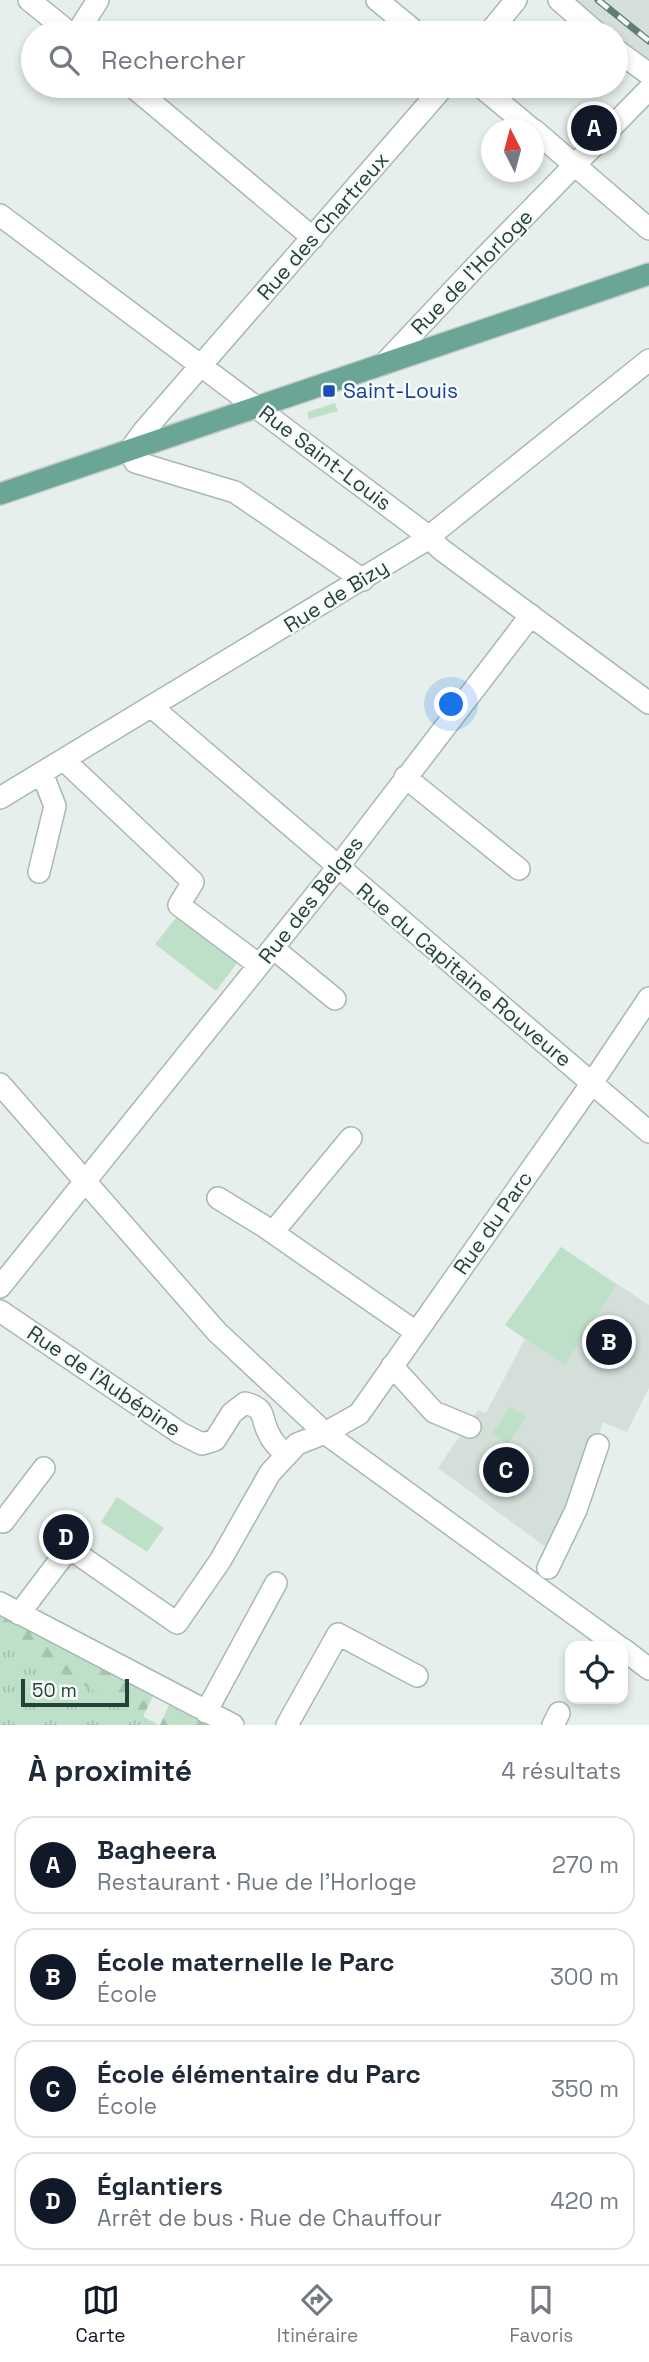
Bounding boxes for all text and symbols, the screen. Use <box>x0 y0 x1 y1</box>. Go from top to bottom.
search box <box>21 21 628 98</box>
icon: search <box>45 41 83 79</box>
text: Rechercher <box>101 43 246 77</box>
pin: A <box>571 102 617 154</box>
north arrow <box>481 119 544 182</box>
street label: Rue des Chartreux <box>251 146 394 305</box>
street label: Rue de l'Horloge <box>405 203 538 340</box>
place label: Saint-Louis <box>343 377 458 404</box>
marker: Saint-Louis <box>321 383 337 399</box>
street label: Rue Saint-Louis <box>254 399 397 516</box>
street label: Rue de Bizy <box>278 553 393 638</box>
your location <box>434 687 468 721</box>
street label: Rue des Belges <box>252 830 369 969</box>
street label: Rue du Capitaine Rouveure <box>351 877 577 1073</box>
street label: Rue du Parc <box>447 1166 538 1280</box>
pin: B <box>586 1316 632 1368</box>
street label: Rue de l'Aubépine <box>22 1319 186 1442</box>
pin: C <box>483 1444 529 1496</box>
pin: D <box>43 1511 89 1563</box>
map controls <box>565 1641 628 1704</box>
button: locate <box>565 1641 628 1704</box>
scale bar <box>21 1676 130 1708</box>
text: 50 m <box>32 1678 77 1703</box>
text: À proximité <box>28 1751 192 1790</box>
text: 4 résultats <box>501 1756 621 1786</box>
text: Bagheera <box>97 1833 217 1867</box>
text: A <box>46 1850 60 1880</box>
text: 270 m <box>552 1850 619 1880</box>
text: Restaurant · Rue de l'Horloge <box>97 1867 417 1897</box>
text: École maternelle le Parc <box>97 1945 395 1979</box>
text: B <box>45 1962 61 1992</box>
text: 300 m <box>550 1962 619 1992</box>
text: École <box>97 1979 157 2009</box>
text: École élémentaire du Parc <box>97 2057 421 2091</box>
text: C <box>46 2074 60 2104</box>
text: 350 m <box>551 2074 619 2104</box>
text: École <box>97 2091 157 2121</box>
text: Églantiers <box>97 2169 223 2203</box>
text: D <box>45 2186 61 2216</box>
text: 420 m <box>550 2186 619 2216</box>
text: Arrêt de bus · Rue de Chauffour <box>97 2203 442 2233</box>
tab: Carte <box>76 2281 126 2348</box>
tab: Itinéraire <box>277 2281 358 2348</box>
tab: Favoris <box>509 2281 573 2348</box>

